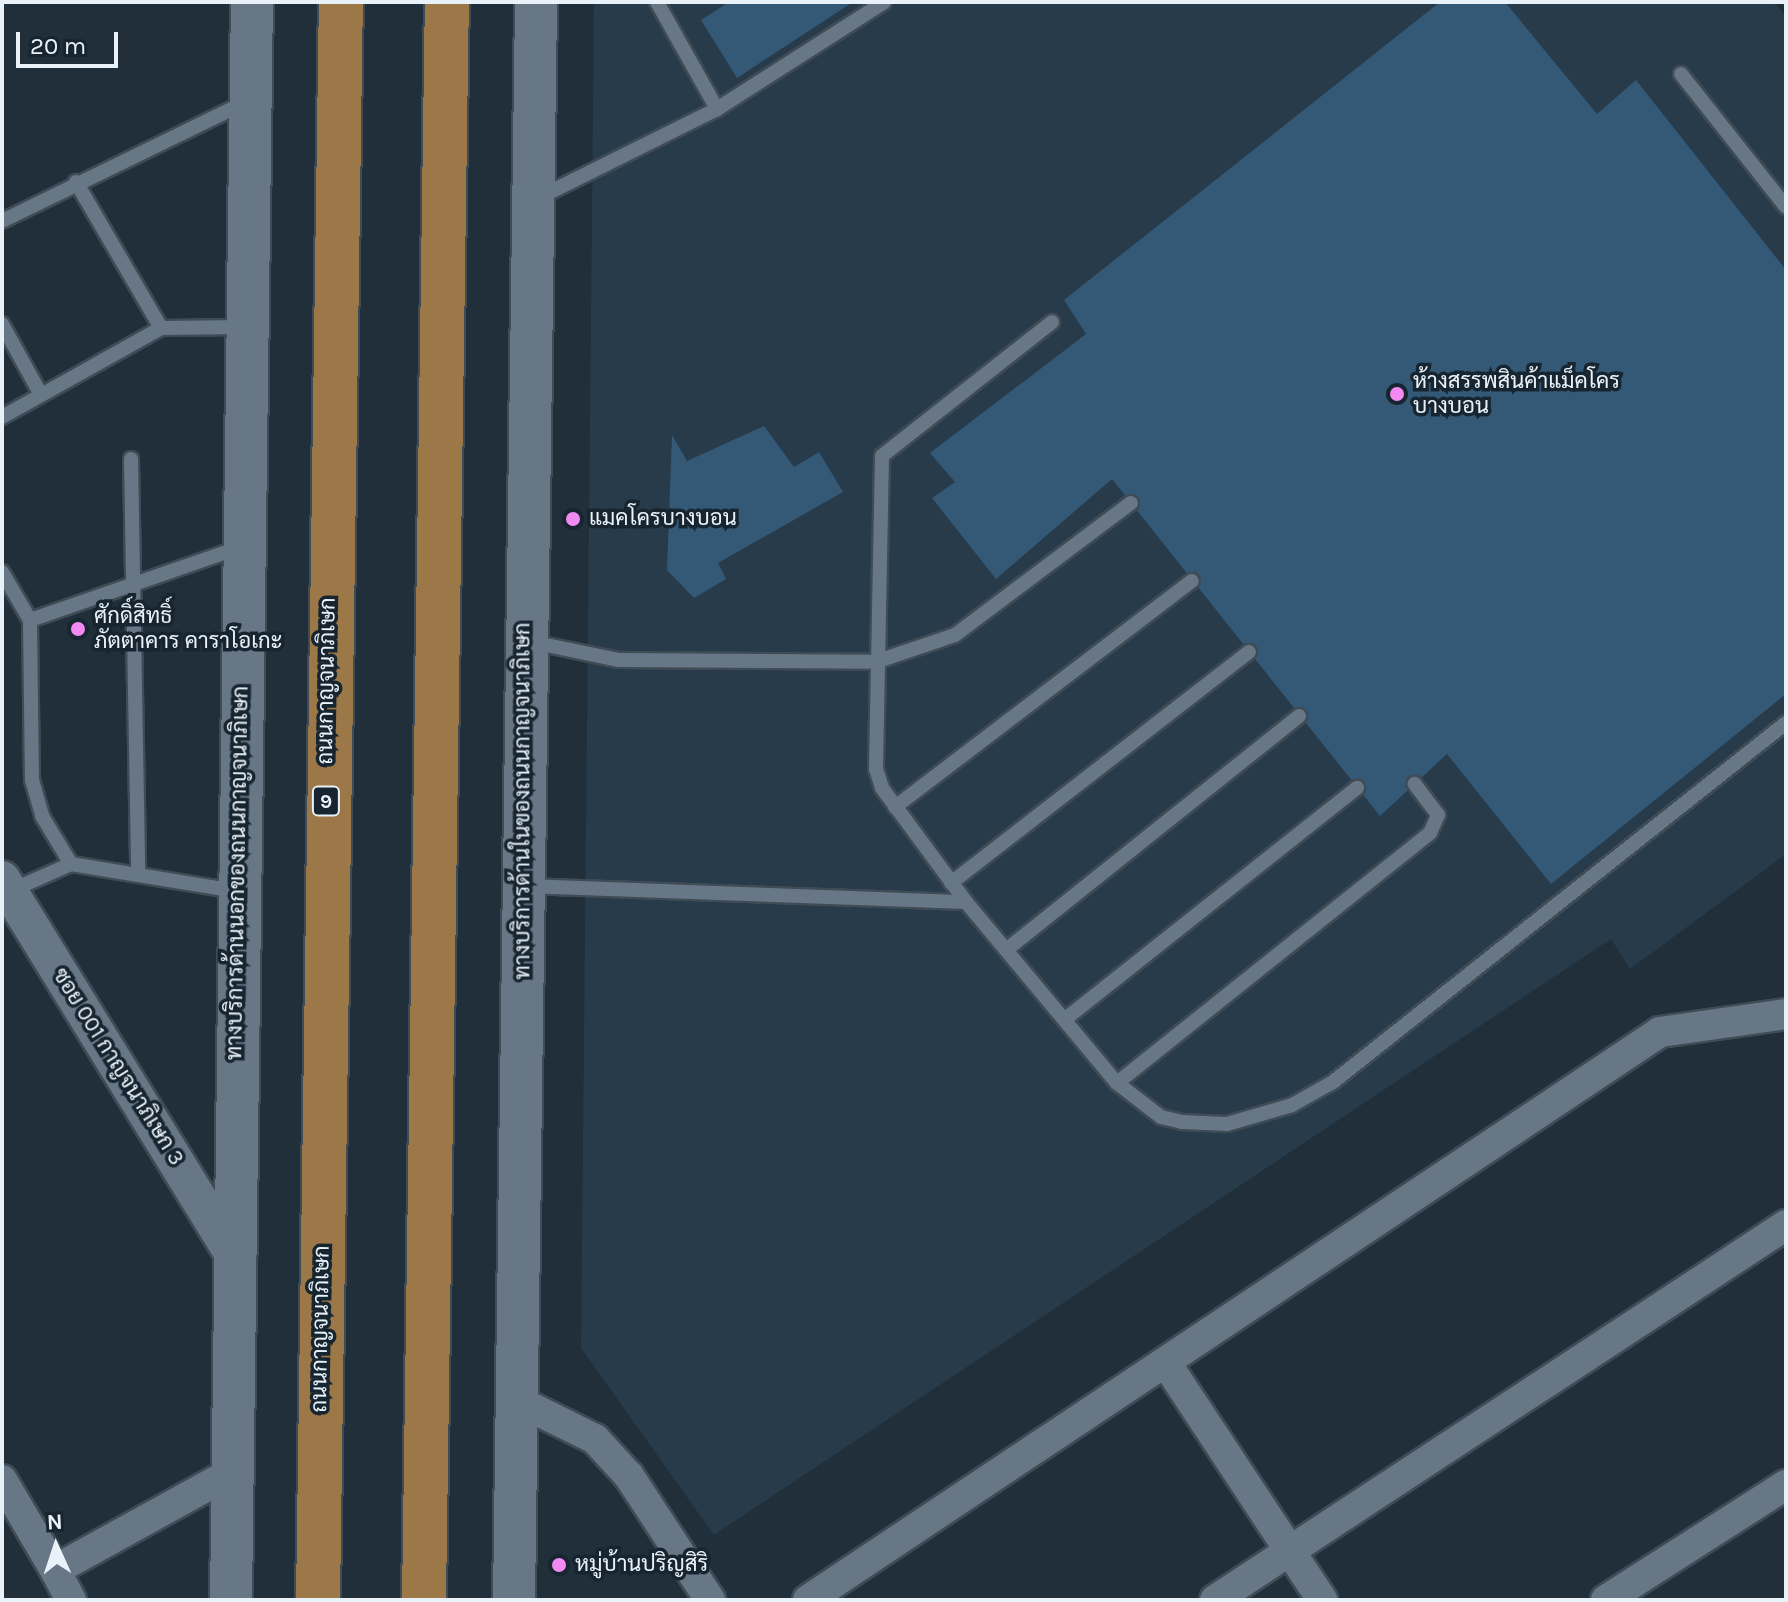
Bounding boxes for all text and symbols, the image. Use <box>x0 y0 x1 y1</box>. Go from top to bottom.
scale bar <box>20 16 122 66</box>
text: 20 m <box>30 32 86 60</box>
place label: ห้างสรรพสินค้าแม็คโคร บางบอน <box>1413 368 1620 420</box>
marker: ห้างสรรพสินค้าแม็คโคร บางบอน <box>1388 385 1406 403</box>
place label: แมคโครบางบอน <box>589 506 737 532</box>
marker: แมคโครบางบอน <box>564 510 582 528</box>
street label: ถนนกาญจนาภิเษก <box>312 597 342 765</box>
place label: ศักดิ์สิทธิ์ ภัตตาคาร คาราโอเกะ <box>94 603 282 654</box>
marker: ศักดิ์สิทธิ์ ภัตตาคาร คาราโอเกะ <box>69 620 87 638</box>
street label: ทางบริการด้านในของถนนกาญจนาภิเษก <box>510 622 536 980</box>
street label: ทางบริการด้านนอกของถนนกาญจนาภิเษก <box>222 686 254 1060</box>
road number: 9 <box>310 785 342 817</box>
street label: ซอย 001 กาญจนาภิเษก 3 <box>47 964 189 1170</box>
street label: ถนนกาญจนาภิเษก <box>306 1245 336 1413</box>
north arrow <box>16 1506 96 1586</box>
text: N <box>46 1509 63 1535</box>
place label: หมู่บ้านปริญสิริ <box>575 1552 708 1578</box>
marker: หมู่บ้านปริญสิริ <box>550 1556 568 1574</box>

